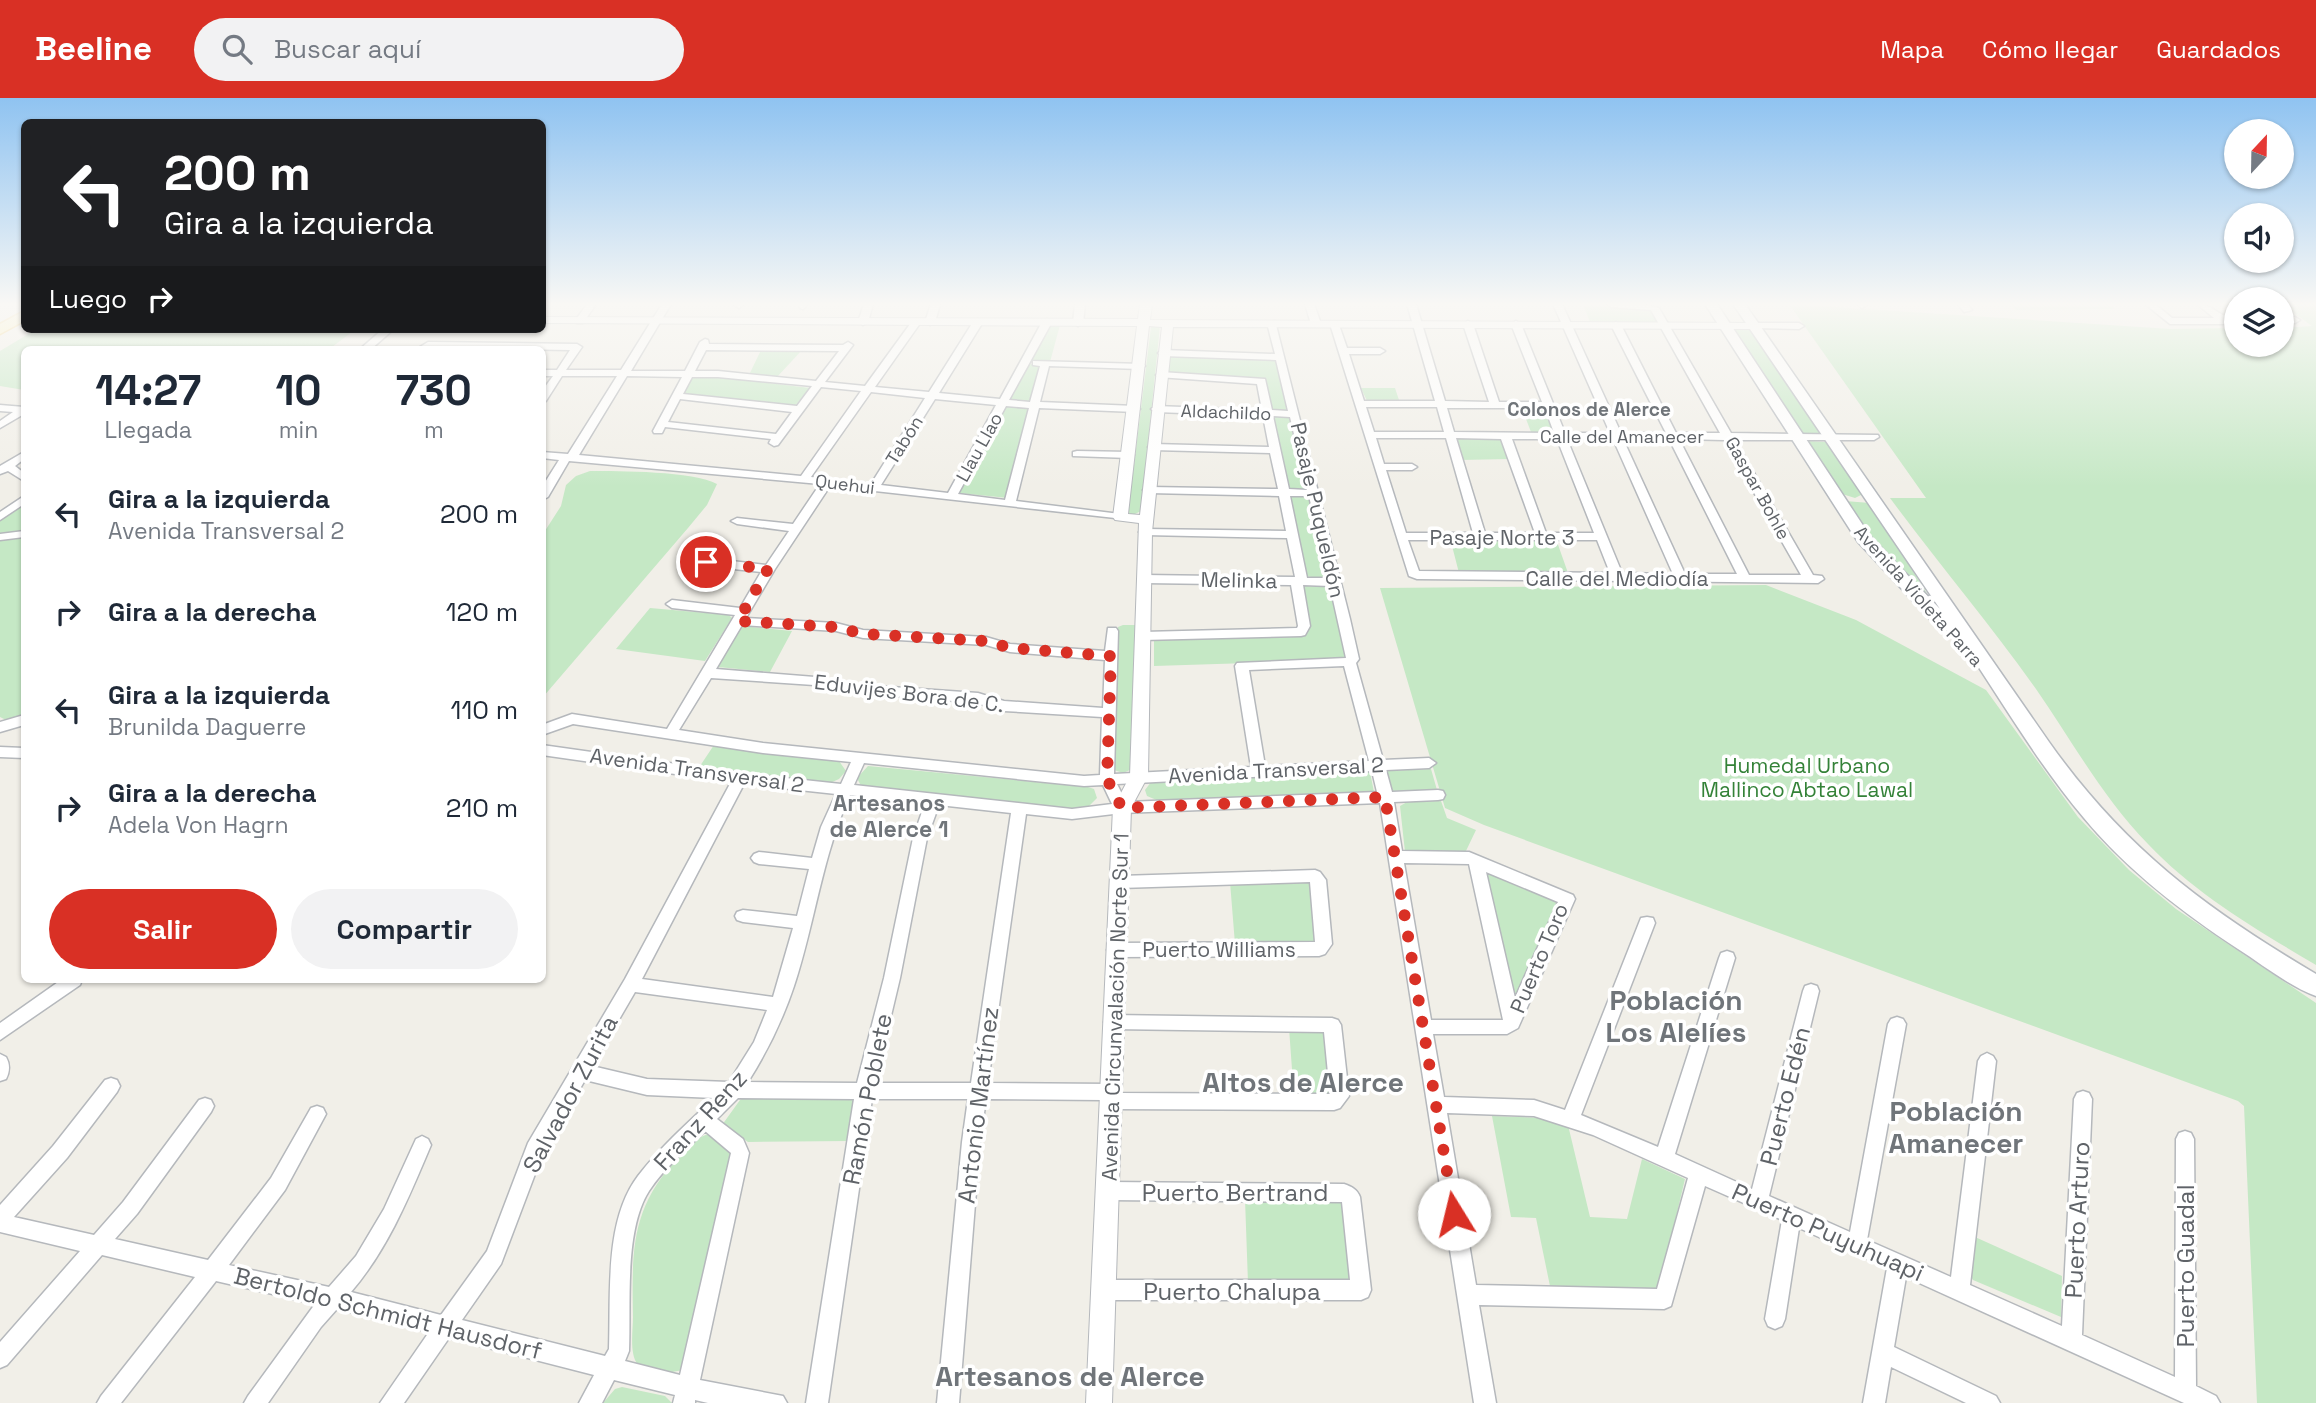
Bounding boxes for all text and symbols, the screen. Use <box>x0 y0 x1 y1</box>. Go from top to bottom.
search box <box>194 18 684 81</box>
text: Beeline <box>35 28 152 70</box>
icon: search <box>218 30 256 68</box>
text: Buscar aquí <box>274 32 421 66</box>
text: Mapa <box>1880 34 1944 65</box>
text: Cómo llegar <box>1982 34 2118 65</box>
text: Guardados <box>2156 34 2281 65</box>
north arrow <box>2224 119 2294 189</box>
map controls <box>2224 119 2294 357</box>
text: 200 m <box>164 142 311 204</box>
icon: left <box>49 147 140 238</box>
text: Gira a la izquierda <box>164 203 434 243</box>
button: sound <box>2224 203 2294 273</box>
icon: right <box>141 280 179 318</box>
text: Luego <box>49 282 127 316</box>
button: layers <box>2224 287 2294 357</box>
text: 14:27 <box>95 364 201 417</box>
text: 10 <box>275 364 322 417</box>
text: 730 <box>396 364 472 417</box>
district label: Colonos de Alerce <box>1507 397 1671 422</box>
street label: Aldachildo <box>1180 399 1272 425</box>
street label: Llau Llao <box>951 408 1007 486</box>
street label: Tabón <box>880 411 928 469</box>
text: Llegada <box>104 415 192 445</box>
text: min <box>279 415 318 445</box>
text: m <box>424 415 444 445</box>
street label: Pasaje Puqueldón <box>1285 420 1351 600</box>
street label: Calle del Amanecer <box>1540 425 1704 448</box>
street label: Gaspar Bohle <box>1720 433 1796 543</box>
street label: Quehui <box>814 469 876 499</box>
text: Gira a la izquierda <box>108 482 330 516</box>
icon: left <box>49 495 87 533</box>
text: 200 m <box>440 497 518 531</box>
text: Avenida Transversal 2 <box>108 516 344 546</box>
street label: Avenida Violeta Parra <box>1850 521 1988 671</box>
street label: Pasaje Norte 3 <box>1429 524 1575 551</box>
pin <box>676 532 736 592</box>
icon: arrive <box>687 543 725 581</box>
street label: Calle del Mediodía <box>1525 565 1709 592</box>
street label: Melinka <box>1200 566 1278 594</box>
icon: right <box>49 593 87 631</box>
text: Gira a la derecha <box>108 595 317 629</box>
text: 120 m <box>446 595 518 629</box>
street label: Eduvijes Bora de C. <box>813 668 1005 718</box>
text: Gira a la izquierda <box>108 678 330 712</box>
icon: left <box>49 691 87 729</box>
text: 110 m <box>451 693 518 727</box>
text: Brunilda Daguerre <box>108 712 306 742</box>
street label: Avenida Transversal 2 <box>588 742 806 798</box>
street label: Avenida Transversal 2 <box>1167 751 1385 789</box>
park label: Humedal Urbano Mallinco Abtao Lawal <box>1701 752 1913 803</box>
text: Gira a la derecha <box>108 776 317 810</box>
district label: Artesanos de Alerce 1 <box>829 788 949 844</box>
icon: right <box>49 789 87 827</box>
text: 210 m <box>446 791 518 825</box>
text: Adela Von Hagrn <box>108 810 289 840</box>
street label: Avenida Circunvalación Norte Sur 1 <box>1095 833 1135 1181</box>
button: Salir <box>49 889 277 969</box>
button: Compartir <box>291 889 518 969</box>
street label: Puerto Toro <box>1504 899 1574 1017</box>
street label: Puerto Williams <box>1142 936 1296 963</box>
district label: Población Los Alelíes <box>1606 982 1746 1050</box>
street label: Antonio Martínez <box>951 1005 1005 1205</box>
street label: Salvador Zurita <box>515 1010 625 1178</box>
street label: Ramón Poblete <box>835 1011 899 1187</box>
street label: Puerto Edén <box>1753 1023 1817 1169</box>
street label: Franz Renz <box>647 1063 753 1177</box>
district label: Altos de Alerce <box>1202 1064 1404 1100</box>
district label: Población Amanecer <box>1889 1093 2023 1161</box>
street label: Puerto Arturo <box>2057 1141 2097 1299</box>
street label: Puerto Puyuhuapi <box>1727 1176 1929 1288</box>
street label: Puerto Bertrand <box>1142 1177 1328 1208</box>
position arrow <box>1417 1177 1491 1251</box>
street label: Puerto Guadal <box>2170 1184 2201 1348</box>
street label: Bertoldo Schmidt Hausdorf <box>231 1260 545 1366</box>
street label: Puerto Chalupa <box>1143 1276 1321 1307</box>
district label: Artesanos de Alerce <box>935 1358 1205 1394</box>

